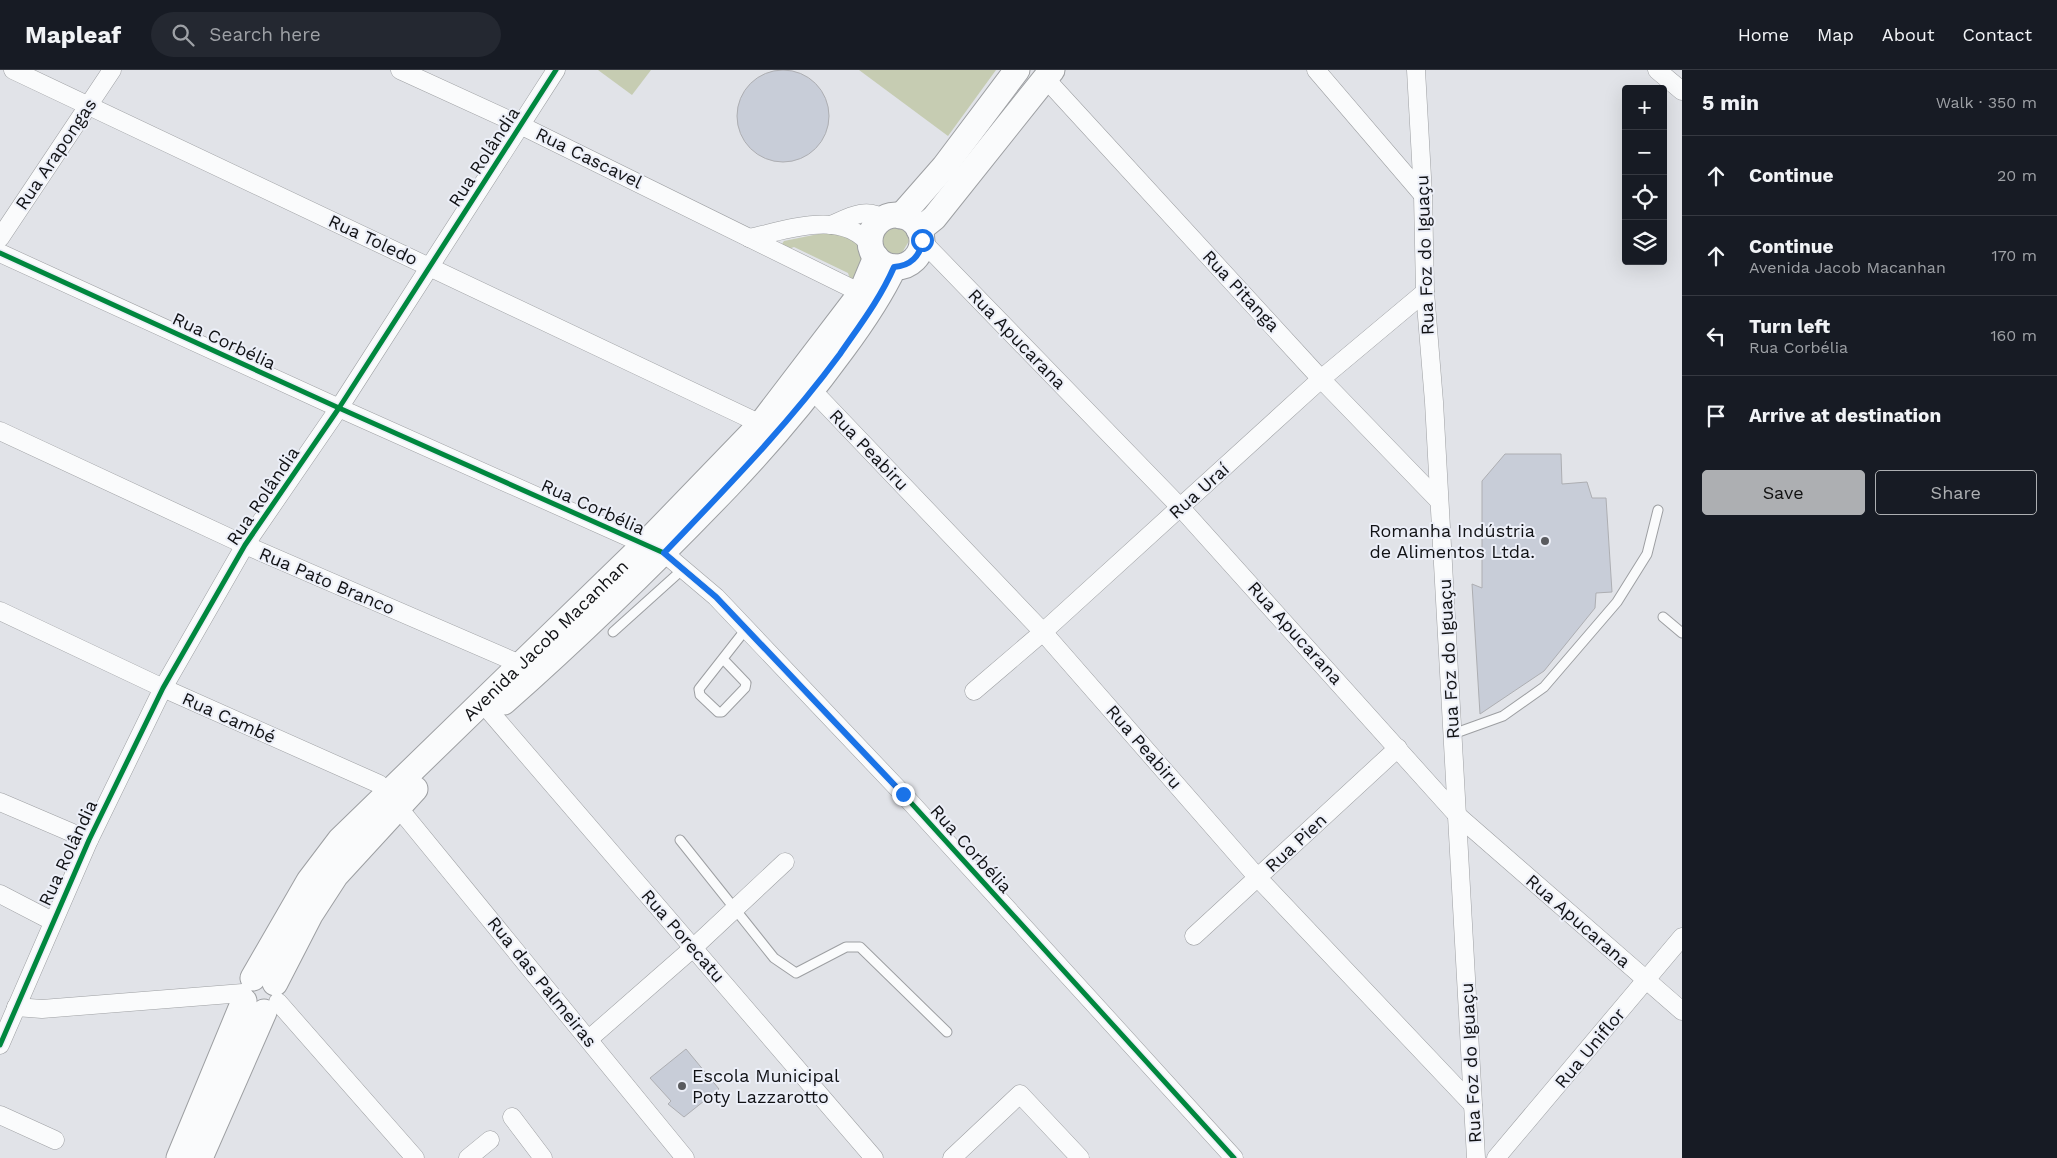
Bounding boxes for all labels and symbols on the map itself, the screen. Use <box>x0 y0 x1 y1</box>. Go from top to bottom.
street label: Rua Arapongas <box>11 94 101 213</box>
street label: Rua Rolândia <box>444 103 524 210</box>
street label: Rua Cascavel <box>532 123 646 193</box>
street label: Rua Foz do Iguaçu <box>1411 174 1438 336</box>
street label: Rua Toledo <box>325 210 421 269</box>
route start <box>911 229 934 252</box>
street label: Rua Pitanga <box>1198 246 1284 336</box>
street label: Rua Apucarana <box>964 284 1070 393</box>
street label: Rua Corbélia <box>169 307 279 374</box>
street label: Rua Peabiru <box>825 405 913 495</box>
street label: Rua Rolândia <box>222 442 303 549</box>
street label: Rua Uraí <box>1164 458 1233 523</box>
street label: Rua Corbélia <box>538 474 648 539</box>
place label: Romanha Indústria de Alimentos Ltda. <box>1369 520 1535 562</box>
marker: Romanha Indústria de Alimentos Ltda. <box>1539 535 1551 547</box>
street label: Rua Pato Branco <box>256 543 398 619</box>
street label: Avenida Jacob Macanhan <box>458 555 632 725</box>
street label: Rua Apucarana <box>1244 577 1347 688</box>
street label: Rua Foz do Iguaçu <box>1434 578 1463 740</box>
street label: Rua Cambé <box>179 688 279 748</box>
street label: Rua Peabiru <box>1102 700 1187 793</box>
route end <box>892 783 915 806</box>
street label: Rua Rolândia <box>34 797 101 909</box>
street label: Rua Corbélia <box>926 800 1016 897</box>
street label: Rua Pien <box>1261 809 1331 876</box>
street label: Rua Apucarana <box>1522 870 1635 972</box>
street label: Rua Porecatu <box>637 885 729 986</box>
street label: Rua das Palmeiras <box>483 912 601 1051</box>
street label: Rua Foz do Iguaçu <box>1456 982 1485 1144</box>
street label: Rua Uniflor <box>1550 1003 1629 1092</box>
place label: Escola Municipal Poty Lazzarotto <box>692 1065 840 1107</box>
marker: Escola Municipal Poty Lazzarotto <box>676 1080 688 1092</box>

